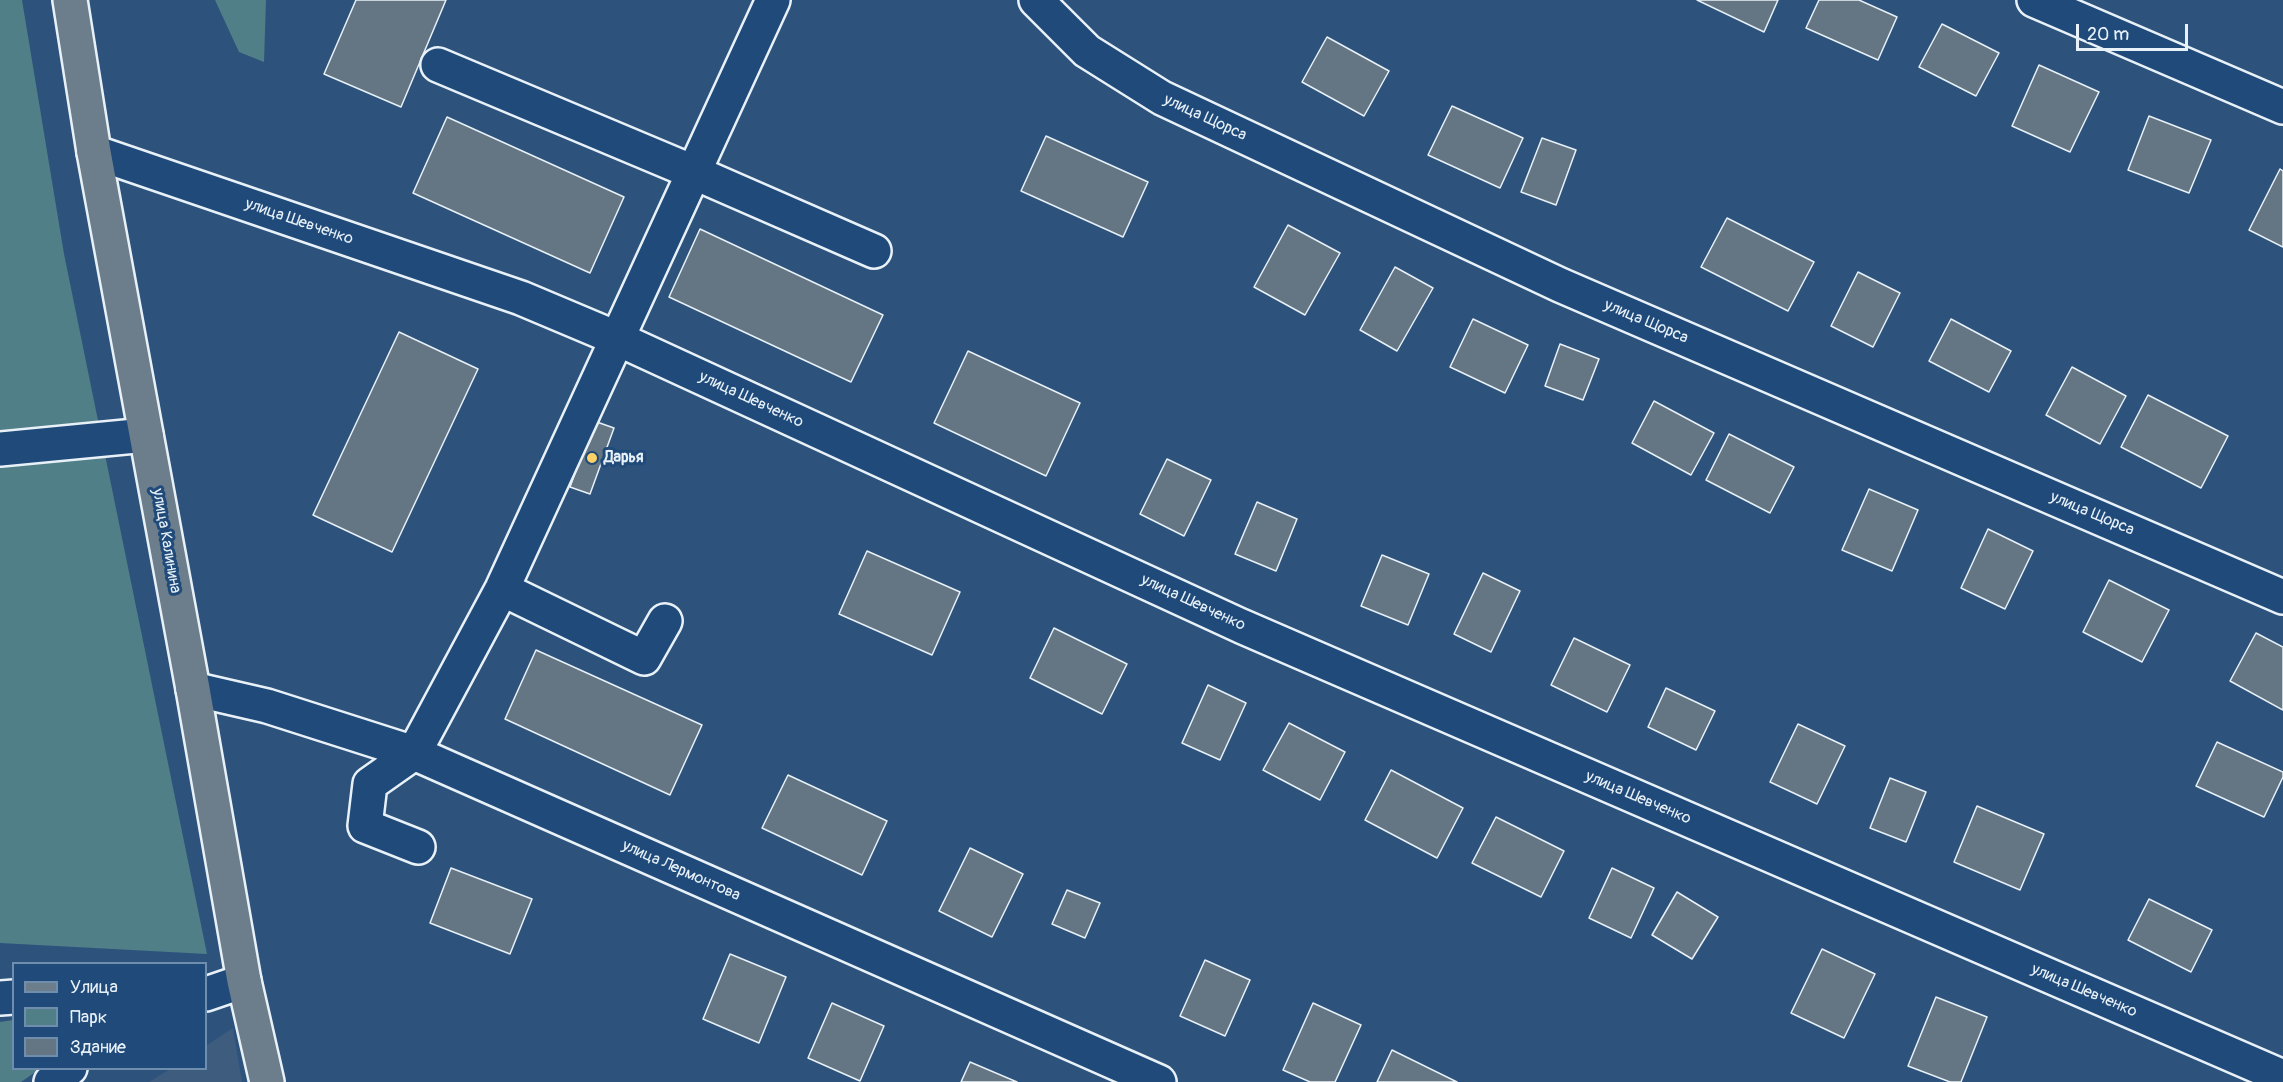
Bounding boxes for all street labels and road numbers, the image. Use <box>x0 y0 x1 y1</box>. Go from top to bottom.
street label: улица Щорса <box>1160 90 1250 146</box>
street label: улица Шевченко <box>242 195 356 249</box>
street label: улица Щорса <box>1601 296 1691 348</box>
street label: улица Шевченко <box>696 367 806 433</box>
street label: улица Калинина <box>147 487 185 595</box>
street label: улица Щорса <box>2047 488 2137 540</box>
street label: улица Шевченко <box>1138 570 1248 636</box>
street label: улица Шевченко <box>1582 767 1694 829</box>
street label: улица Лермонтова <box>619 836 743 906</box>
street label: улица Шевченко <box>2028 960 2140 1022</box>

